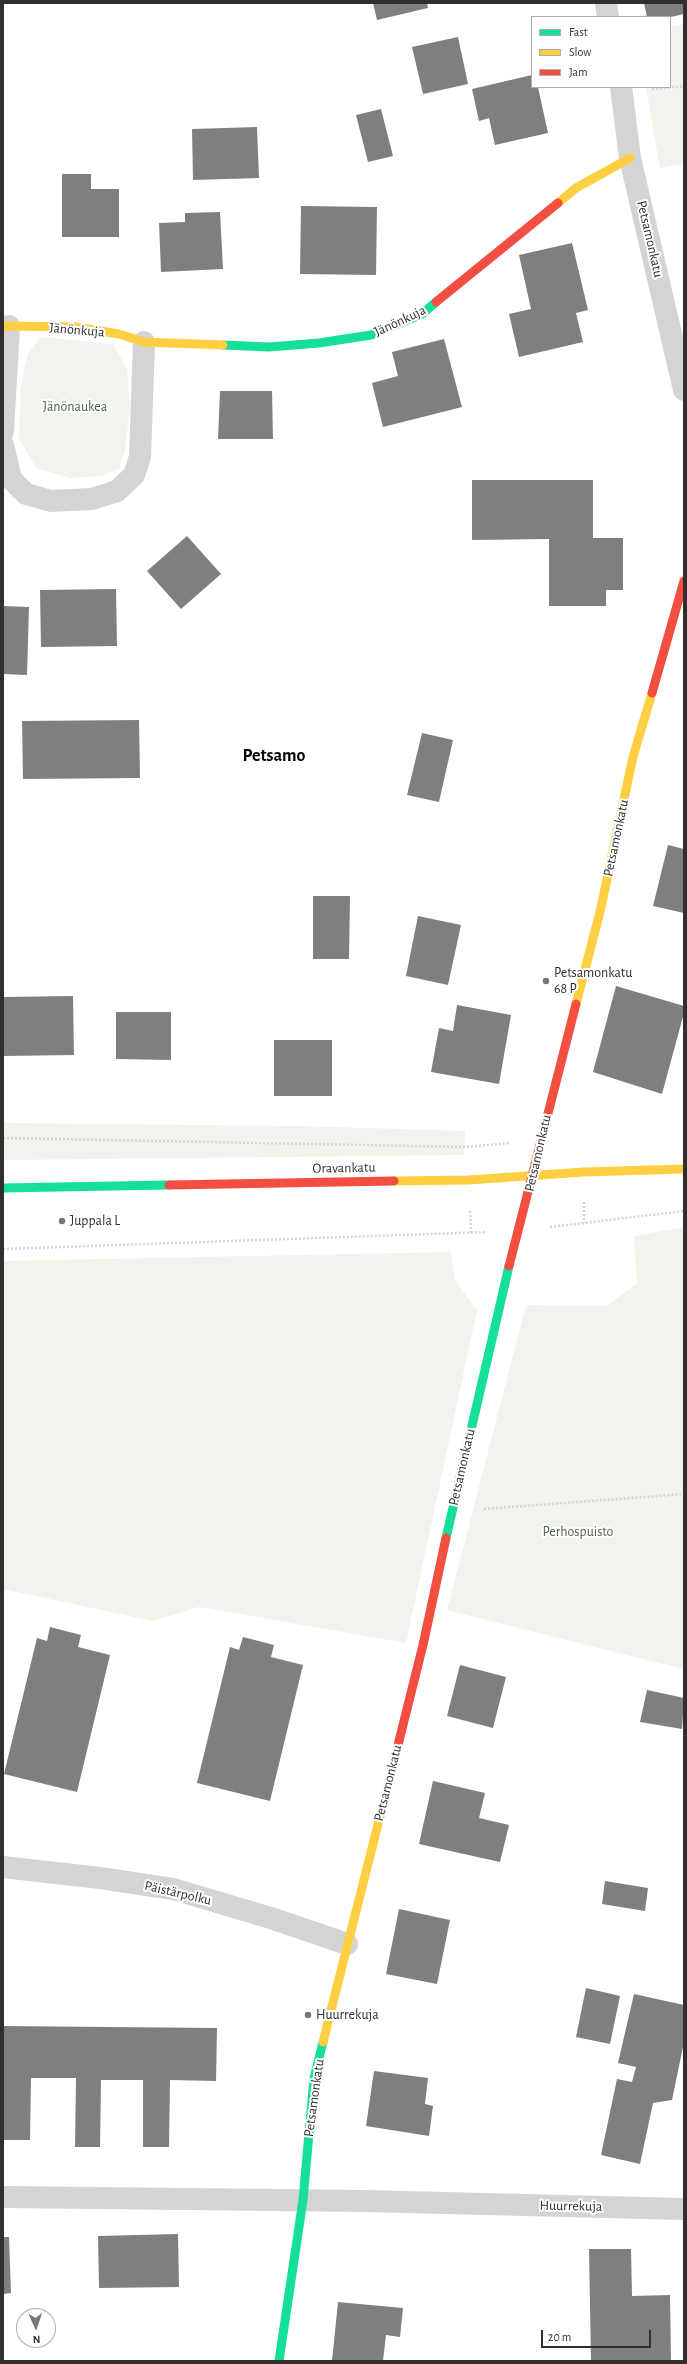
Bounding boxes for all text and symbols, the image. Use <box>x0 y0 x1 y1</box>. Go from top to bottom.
legend <box>531 16 671 88</box>
text: Fast <box>569 26 588 38</box>
text: Slow <box>569 46 591 58</box>
text: Jam <box>569 66 588 78</box>
street label: Petsamonkatu <box>633 199 667 279</box>
street label: Jänönkuja <box>371 302 429 340</box>
street label: Jänönkuja <box>49 319 105 341</box>
park label: Jänönaukea <box>43 399 107 415</box>
district label: Petsamo <box>243 745 305 767</box>
street label: Petsamonkatu <box>600 798 632 878</box>
place label: Petsamonkatu 68 P <box>554 965 632 998</box>
marker: Petsamonkatu 68 P <box>541 976 551 986</box>
street label: Petsamonkatu <box>521 1113 555 1193</box>
street label: Oravankatu <box>312 1159 376 1177</box>
place label: Juppala L <box>70 1213 120 1229</box>
marker: Juppala L <box>57 1216 67 1226</box>
street label: Petsamonkatu <box>445 1427 479 1507</box>
park label: Perhospuisto <box>543 1524 613 1540</box>
street label: Petsamonkatu <box>370 1743 406 1823</box>
street label: Päistärpolku <box>143 1877 213 1909</box>
place label: Huurrekuja <box>316 2007 379 2023</box>
marker: Huurrekuja <box>303 2010 313 2020</box>
street label: Petsamonkatu <box>300 2058 328 2138</box>
street label: Huurrekuja <box>539 2197 603 2215</box>
north arrow <box>16 2308 56 2348</box>
scale bar <box>543 2322 653 2348</box>
text: 20 m <box>548 2331 571 2343</box>
text: N <box>32 2334 41 2345</box>

